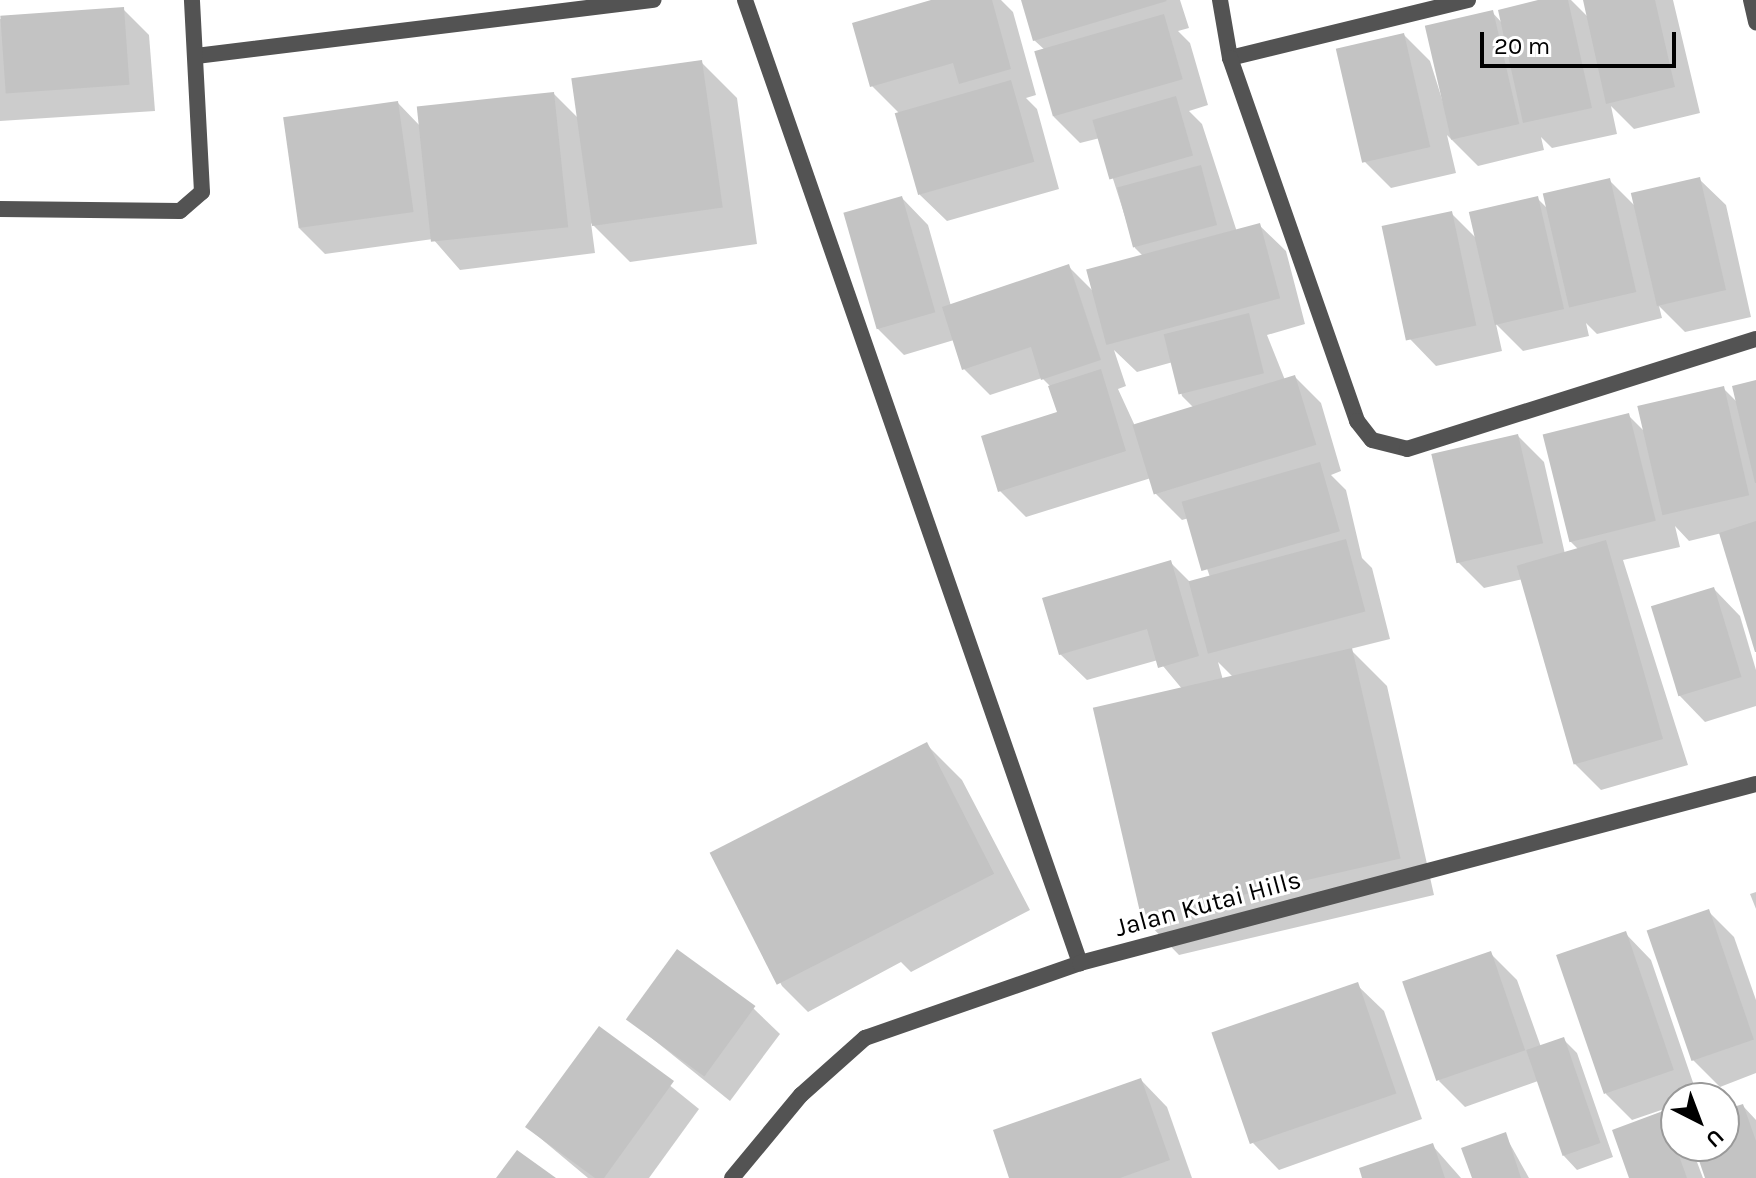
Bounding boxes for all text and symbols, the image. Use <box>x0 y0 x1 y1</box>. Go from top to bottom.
scale bar <box>1484 16 1680 66</box>
text: 20 m <box>1494 32 1550 60</box>
street label: Jalan Kutai Hills <box>1112 864 1304 944</box>
north arrow <box>1660 1082 1740 1162</box>
text: U <box>1700 1124 1729 1153</box>

